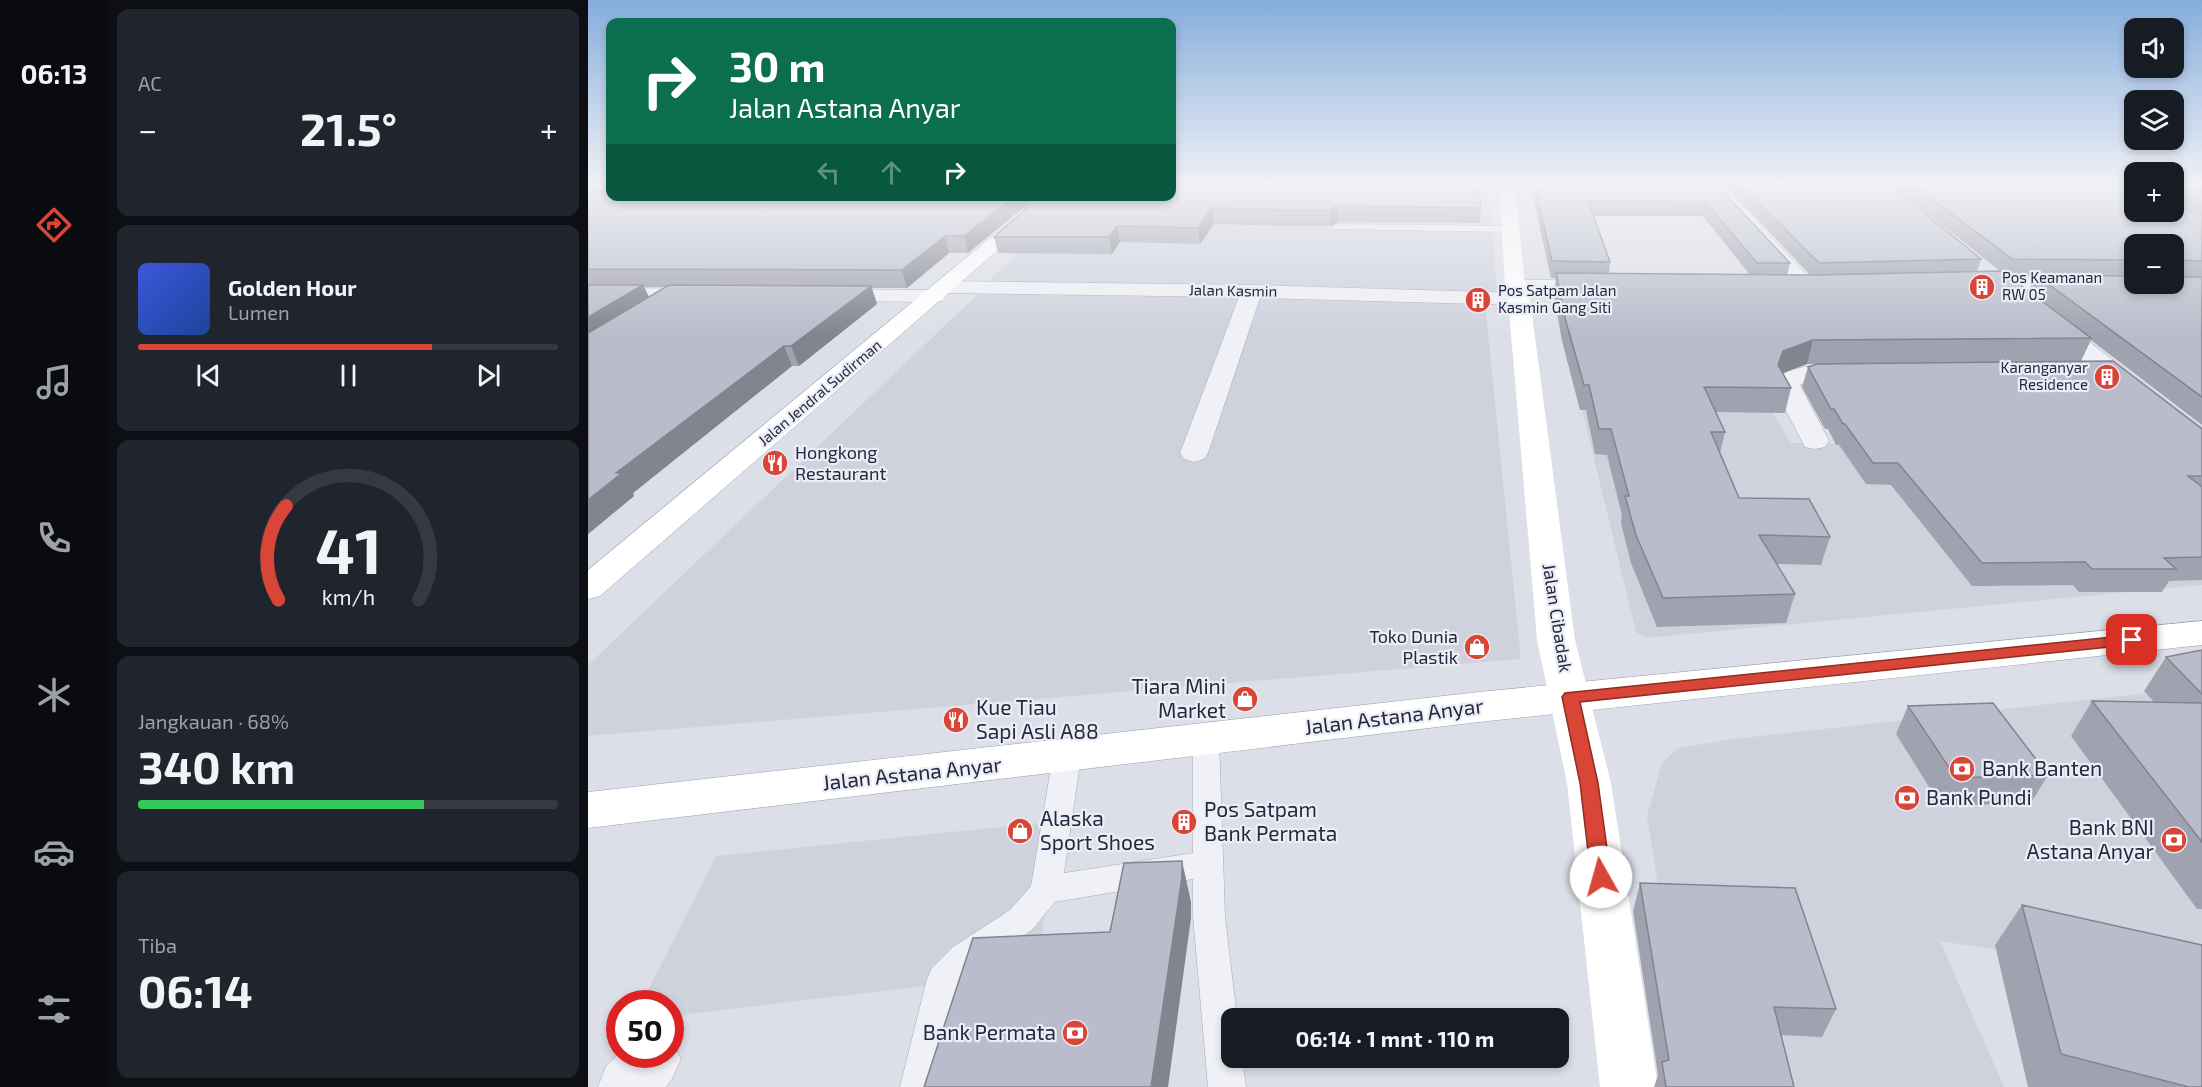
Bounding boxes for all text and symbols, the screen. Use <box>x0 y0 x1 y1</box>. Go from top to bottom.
map controls <box>2124 18 2184 294</box>
button: sound <box>2124 18 2184 78</box>
text: 30 m <box>729 40 825 90</box>
icon: right <box>630 42 708 120</box>
text: 06:13 <box>21 57 87 89</box>
text: AC <box>138 71 162 95</box>
button: layers <box>2124 90 2184 150</box>
text: Jalan Astana Anyar <box>729 91 961 123</box>
text: 21.5° <box>300 101 397 155</box>
text: − <box>138 109 157 149</box>
text: + <box>540 109 558 149</box>
icon: left <box>812 156 845 189</box>
icon: ahead <box>875 156 908 189</box>
icon: right <box>938 156 971 189</box>
button: + <box>2124 162 2184 222</box>
icon: directions <box>33 204 75 246</box>
button: − <box>2124 234 2184 294</box>
place label: Pos Keamanan RW 05 <box>2002 268 2102 303</box>
building icon: Pos Keamanan RW 05 <box>1967 272 1997 302</box>
text: Golden Hour <box>228 274 357 300</box>
street label: Jalan Kasmin <box>1189 280 1277 300</box>
place label: Pos Satpam Jalan Kasmin Gang Siti <box>1498 281 1616 316</box>
building icon: Pos Satpam Jalan Kasmin Gang Siti <box>1463 285 1493 315</box>
text: Lumen <box>228 300 290 324</box>
street label: Jalan Jendral Sudirman <box>754 335 885 449</box>
place label: Karanganyar Residence <box>2001 358 2088 393</box>
icon: previous <box>192 359 225 392</box>
icon: pause <box>332 359 365 392</box>
icon: next <box>472 359 505 392</box>
icon: music <box>33 361 75 403</box>
building icon: Karanganyar Residence <box>2092 362 2122 392</box>
place label: Hongkong Restaurant <box>795 441 886 484</box>
restaurant icon: Hongkong Restaurant <box>760 448 790 478</box>
text: 41 <box>315 513 381 588</box>
icon: phone <box>33 517 75 559</box>
street label: Jalan Cibadak <box>1539 562 1577 674</box>
text: km/h <box>321 585 375 610</box>
pin <box>2106 614 2157 665</box>
icon: arrive <box>2115 623 2148 656</box>
place label: Toko Dunia Plastik <box>1369 625 1458 668</box>
shop icon: Toko Dunia Plastik <box>1462 632 1492 662</box>
place label: Tiara Mini Market <box>1131 673 1226 722</box>
icon: climate <box>33 674 75 716</box>
shop icon: Tiara Mini Market <box>1230 684 1260 714</box>
street label: Jalan Astana Anyar <box>1303 692 1485 739</box>
place label: Kue Tiau Sapi Asli A88 <box>976 694 1099 743</box>
restaurant icon: Kue Tiau Sapi Asli A88 <box>941 705 971 735</box>
text: Jangkauan · 68% <box>138 709 289 733</box>
text: 340 km <box>138 739 295 793</box>
street label: Jalan Astana Anyar <box>821 751 1003 794</box>
bank icon: Bank Banten <box>1947 754 1977 784</box>
place label: Bank Banten <box>1982 755 2102 780</box>
bank icon: Bank Pundi <box>1892 783 1922 813</box>
place label: Bank Pundi <box>1926 784 2032 809</box>
place label: Pos Satpam Bank Permata <box>1204 796 1337 845</box>
place label: Alaska Sport Shoes <box>1040 805 1155 854</box>
building icon: Pos Satpam Bank Permata <box>1169 807 1199 837</box>
place label: Bank BNI Astana Anyar <box>2027 814 2155 863</box>
shop icon: Alaska Sport Shoes <box>1005 816 1035 846</box>
bank icon: Bank BNI Astana Anyar <box>2159 825 2189 855</box>
icon: car <box>33 831 75 873</box>
position arrow <box>1569 845 1633 909</box>
text: Tiba <box>138 933 177 957</box>
text: 06:14 <box>138 963 253 1017</box>
icon: filters <box>33 988 75 1030</box>
speed limit sign: 50 <box>606 990 684 1068</box>
bank icon: Bank Permata <box>1060 1018 1090 1048</box>
place label: Bank Permata <box>923 1019 1056 1044</box>
text: 06:14 · 1 mnt · 110 m <box>1296 1025 1495 1051</box>

